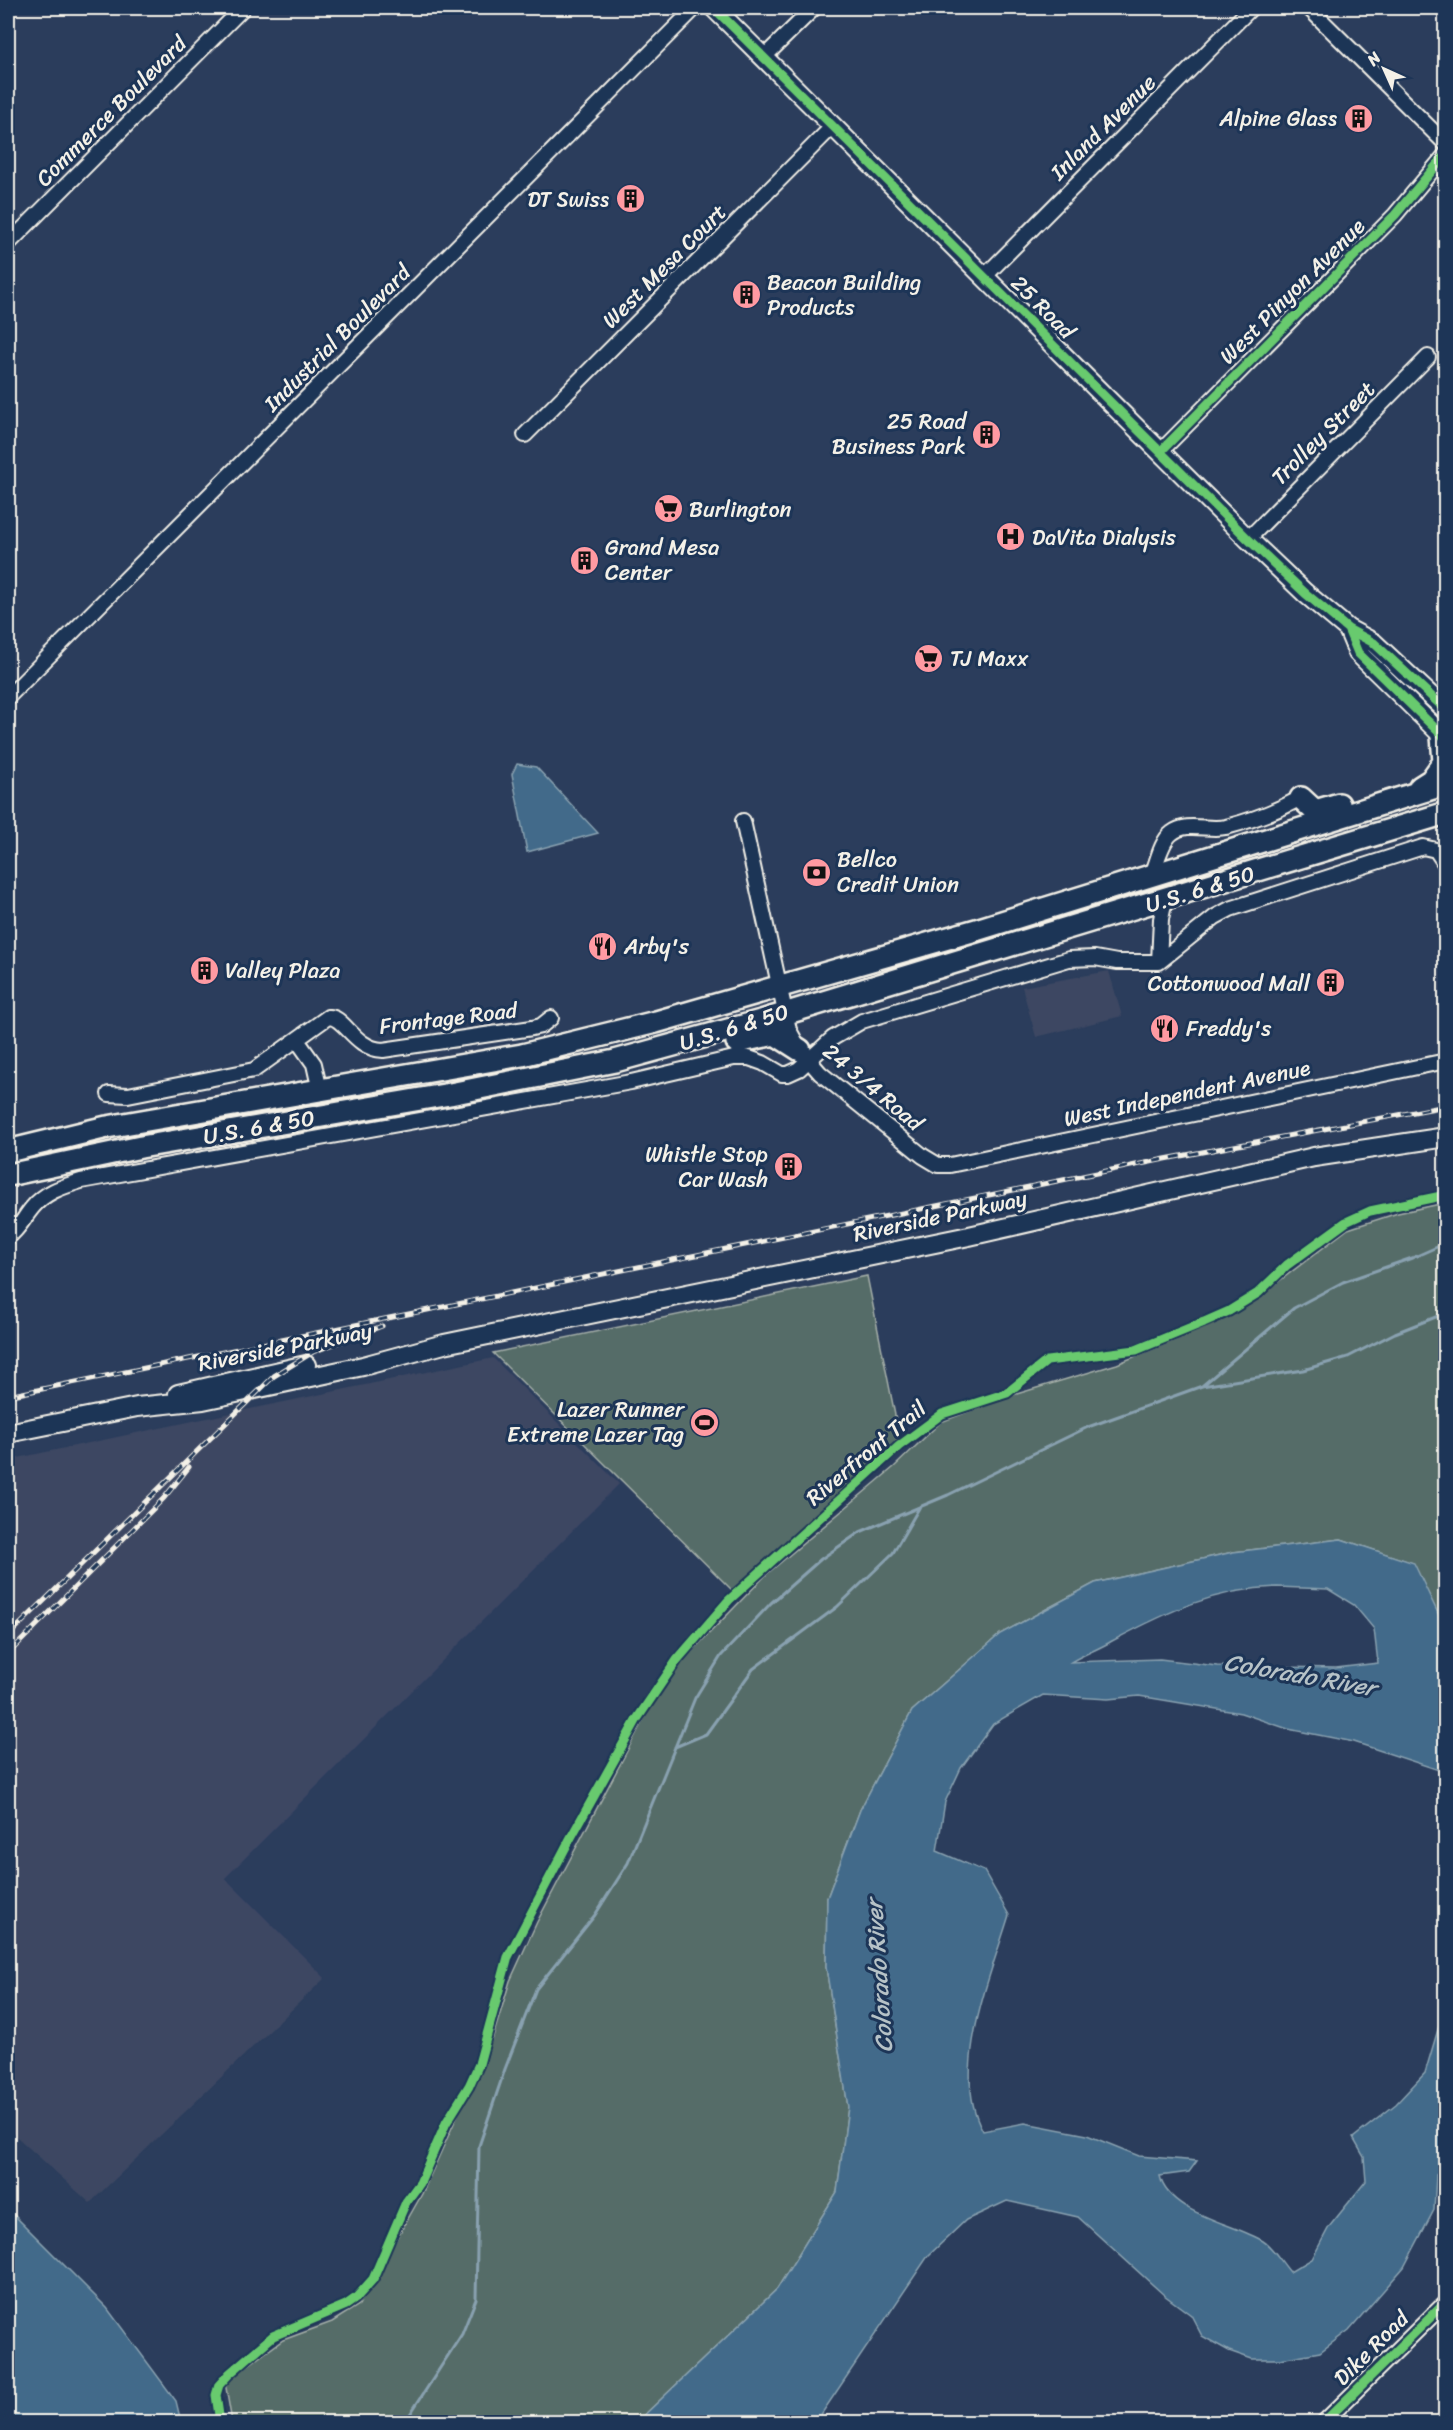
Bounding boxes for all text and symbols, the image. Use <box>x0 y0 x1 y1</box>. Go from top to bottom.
street label: Commerce Boulevard <box>26 25 197 196</box>
north arrow <box>1354 39 1414 99</box>
text: N <box>1359 44 1389 74</box>
street label: Inland Avenue <box>1040 64 1166 190</box>
place label: Alpine Glass <box>1218 99 1337 138</box>
building icon: Alpine Glass <box>1342 102 1374 134</box>
place label: DT Swiss <box>527 180 609 219</box>
building icon: DT Swiss <box>614 183 646 215</box>
street label: West Mesa Court <box>592 194 736 338</box>
street label: West Pinyon Avenue <box>1209 208 1375 374</box>
street label: Industrial Boulevard <box>253 254 421 422</box>
place label: Beacon Building Products <box>767 263 921 327</box>
street label: 25 Road <box>1001 265 1086 350</box>
building icon: Beacon Building Products <box>730 279 762 311</box>
street label: Trolley Street <box>1261 371 1385 495</box>
place label: 25 Road Business Park <box>832 402 967 466</box>
building icon: 25 Road Business Park <box>971 418 1003 450</box>
place label: Burlington <box>689 490 792 529</box>
supermarket icon: Burlington <box>652 493 684 525</box>
place label: DaVita Dialysis <box>1032 518 1177 557</box>
hospital icon: DaVita Dialysis <box>995 521 1027 553</box>
place label: Grand Mesa Center <box>605 528 719 592</box>
building icon: Grand Mesa Center <box>568 544 600 576</box>
place label: TJ Maxx <box>950 639 1029 678</box>
supermarket icon: TJ Maxx <box>913 642 945 674</box>
place label: Bellco Credit Union <box>837 840 959 904</box>
street label: U.S. 6 & 50 <box>1140 854 1260 924</box>
bank icon: Bellco Credit Union <box>800 856 832 888</box>
place label: Arby's <box>623 927 690 966</box>
restaurant icon: Arby's <box>587 930 619 962</box>
place label: Valley Plaza <box>225 951 341 990</box>
building icon: Valley Plaza <box>188 954 220 986</box>
place label: Cottonwood Mall <box>1148 964 1311 1003</box>
building icon: Cottonwood Mall <box>1315 967 1347 999</box>
street label: Frontage Road <box>377 990 521 1046</box>
street label: U.S. 6 & 50 <box>674 992 794 1062</box>
place label: Freddy's <box>1186 1009 1272 1048</box>
restaurant icon: Freddy's <box>1149 1012 1181 1044</box>
street label: 24 3/4 Road <box>814 1033 933 1142</box>
street label: West Independent Avenue <box>1060 1048 1314 1138</box>
street label: U.S. 6 & 50 <box>200 1098 318 1156</box>
place label: Whistle Stop Car Wash <box>645 1135 768 1199</box>
building icon: Whistle Stop Car Wash <box>773 1151 805 1183</box>
street label: Riverside Parkway <box>850 1178 1031 1253</box>
street label: Riverside Parkway <box>195 1311 376 1383</box>
place label: Lazer Runner Extreme Lazer Tag <box>507 1390 686 1454</box>
street label: Riverfront Trail <box>797 1390 936 1516</box>
sports icon: Lazer Runner Extreme Lazer Tag <box>689 1406 721 1438</box>
water label: Colorado River <box>1221 1641 1383 1710</box>
water label: Colorado River <box>852 1894 905 2054</box>
street label: Dike Road <box>1324 2300 1419 2395</box>

